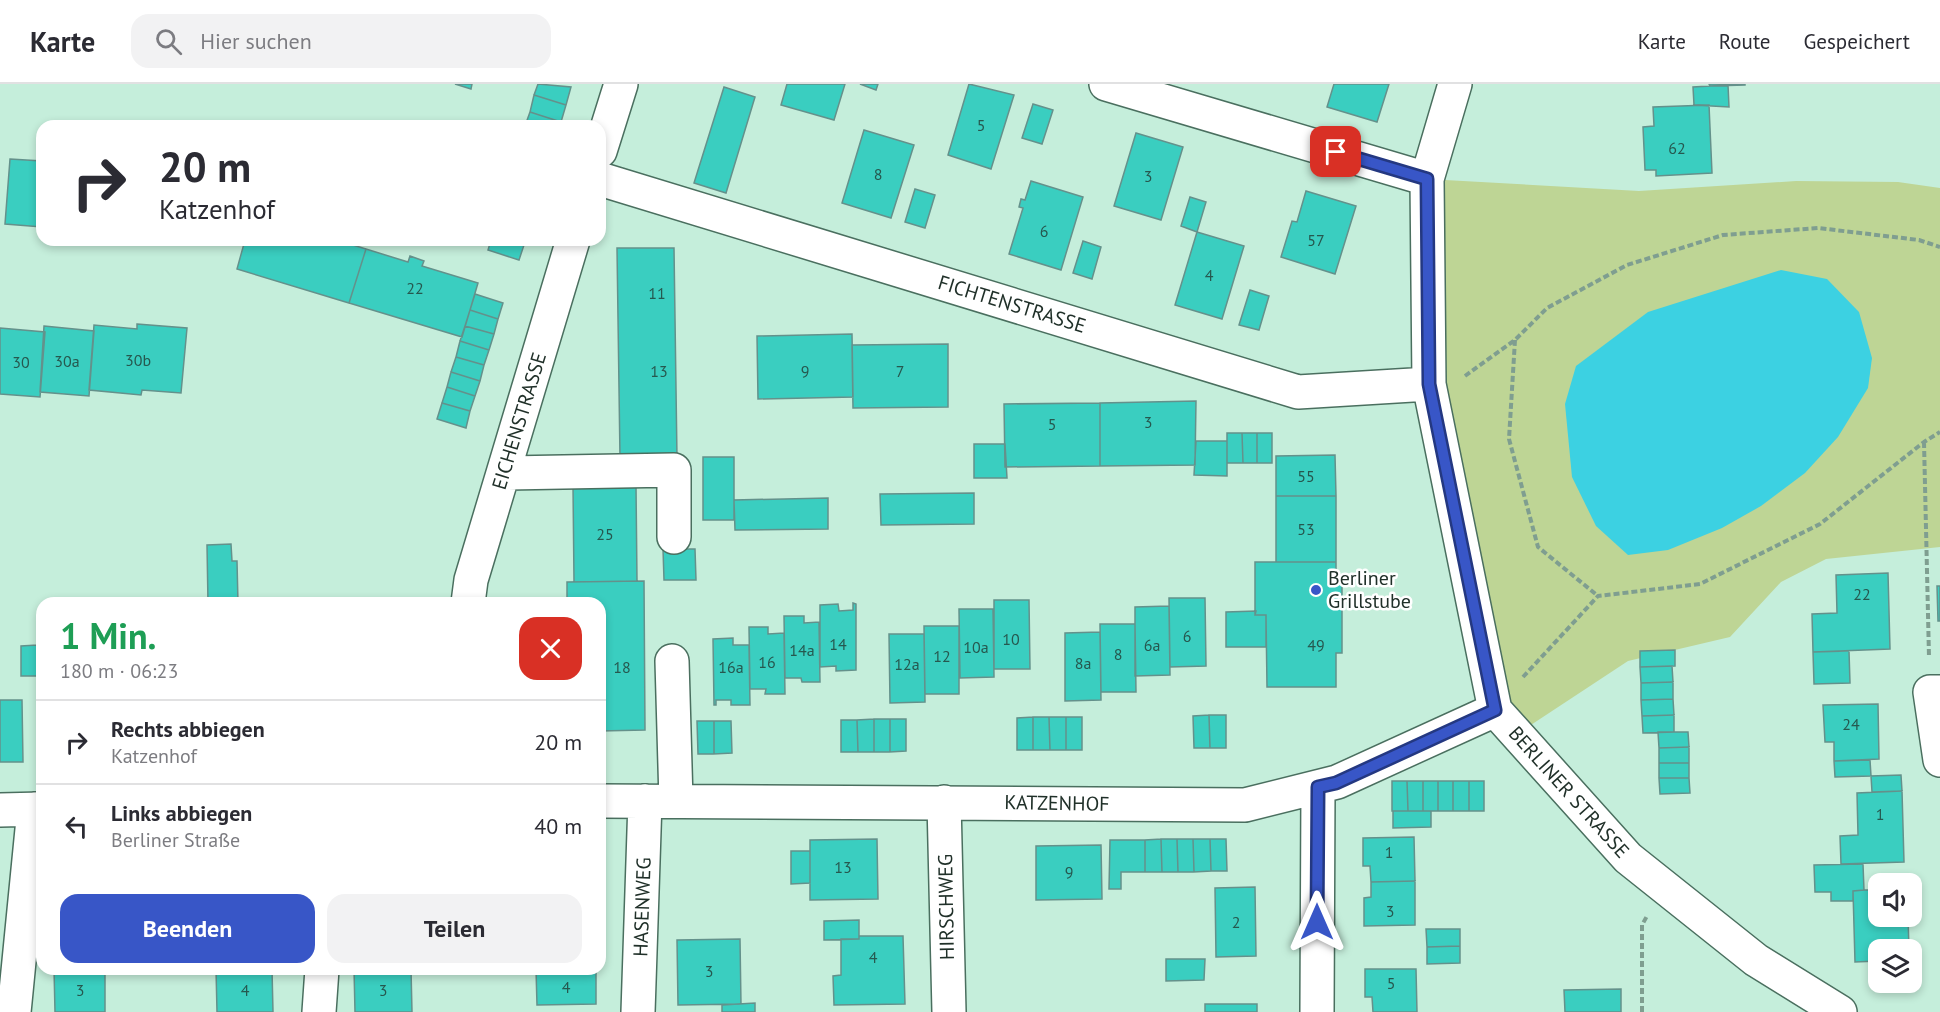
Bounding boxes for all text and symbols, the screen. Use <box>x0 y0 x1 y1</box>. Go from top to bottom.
search box <box>131 14 551 68</box>
text: Karte <box>30 23 95 60</box>
icon: search <box>152 25 185 58</box>
text: Hier suchen <box>200 27 312 55</box>
text: Karte <box>1638 28 1686 55</box>
text: Route <box>1719 28 1770 55</box>
text: Gespeichert <box>1803 28 1910 55</box>
house number: 5 <box>977 115 985 135</box>
pin <box>1310 126 1361 177</box>
icon: arrive <box>1319 135 1352 168</box>
house number: 62 <box>1668 138 1686 158</box>
text: 20 m <box>159 139 251 194</box>
icon: right <box>60 144 138 222</box>
house number: 8 <box>874 164 882 184</box>
house number: 3 <box>1144 166 1152 186</box>
text: Katzenhof <box>159 192 275 226</box>
house number: 6 <box>1040 221 1048 241</box>
house number: 57 <box>1307 230 1325 250</box>
house number: 4 <box>1205 265 1214 285</box>
street label: FICHTENSTRASSE <box>935 269 1089 339</box>
house number: 22 <box>406 278 424 298</box>
house number: 11 <box>648 283 666 303</box>
street label: EICHENSTRASSE <box>486 349 552 493</box>
house number: 30b <box>125 350 151 370</box>
house number: 30a <box>54 351 80 371</box>
house number: 30 <box>12 352 30 372</box>
house number: 13 <box>650 361 668 381</box>
house number: 9 <box>801 361 809 381</box>
house number: 7 <box>896 361 904 381</box>
house number: 3 <box>1144 412 1152 432</box>
house number: 5 <box>1048 414 1056 434</box>
house number: 55 <box>1297 466 1315 486</box>
house number: 53 <box>1297 519 1315 539</box>
house number: 25 <box>596 524 614 544</box>
place label: Berliner Grillstube <box>1328 565 1411 614</box>
marker: Berliner Grillstube <box>1309 583 1323 597</box>
house number: 22 <box>1853 584 1871 604</box>
text: 1 Min. <box>60 612 156 659</box>
button: close <box>519 617 582 680</box>
house number: 6 <box>1183 626 1191 646</box>
house number: 10 <box>1002 629 1020 649</box>
house number: 14 <box>829 634 847 654</box>
house number: 6a <box>1144 635 1160 655</box>
house number: 49 <box>1307 635 1325 655</box>
house number: 10a <box>963 637 989 657</box>
house number: 14a <box>789 640 815 660</box>
house number: 8 <box>1114 644 1122 664</box>
house number: 12 <box>933 646 951 666</box>
house number: 16 <box>758 652 776 672</box>
house number: 8a <box>1075 653 1091 673</box>
house number: 12a <box>894 654 920 674</box>
house number: 18 <box>613 657 631 677</box>
house number: 16a <box>718 657 744 677</box>
text: 180 m · 06:23 <box>60 658 178 684</box>
house number: 24 <box>1842 714 1860 734</box>
text: Rechts abbiegen <box>111 715 265 743</box>
street label: BERLINER STRASSE <box>1503 721 1635 863</box>
icon: right <box>60 726 93 759</box>
text: 20 m <box>534 728 582 756</box>
text: Katzenhof <box>111 743 197 769</box>
street label: KATZENHOF <box>1004 789 1110 817</box>
text: Links abbiegen <box>111 799 252 827</box>
house number: 1 <box>1876 804 1884 824</box>
icon: left <box>60 810 93 843</box>
text: 40 m <box>534 812 582 840</box>
text: Berliner Straße <box>111 827 240 853</box>
house number: 1 <box>1385 842 1393 862</box>
street label: HIRSCHWEG <box>932 854 960 960</box>
street label: HASENWEG <box>627 857 657 957</box>
house number: 13 <box>834 857 852 877</box>
house number: 9 <box>1065 862 1073 882</box>
map controls <box>1868 873 1922 993</box>
button: sound <box>1868 873 1922 927</box>
position arrow <box>1285 890 1349 954</box>
button: Beenden <box>60 894 315 963</box>
button: Teilen <box>327 894 582 963</box>
house number: 3 <box>1386 901 1394 921</box>
house number: 2 <box>1232 912 1240 932</box>
button: layers <box>1868 939 1922 993</box>
house number: 4 <box>869 947 878 967</box>
house number: 3 <box>705 961 713 981</box>
house number: 5 <box>1387 973 1395 993</box>
house number: 4 <box>562 977 571 997</box>
house number: 3 <box>76 980 84 1000</box>
house number: 4 <box>241 980 250 1000</box>
house number: 3 <box>379 980 387 1000</box>

